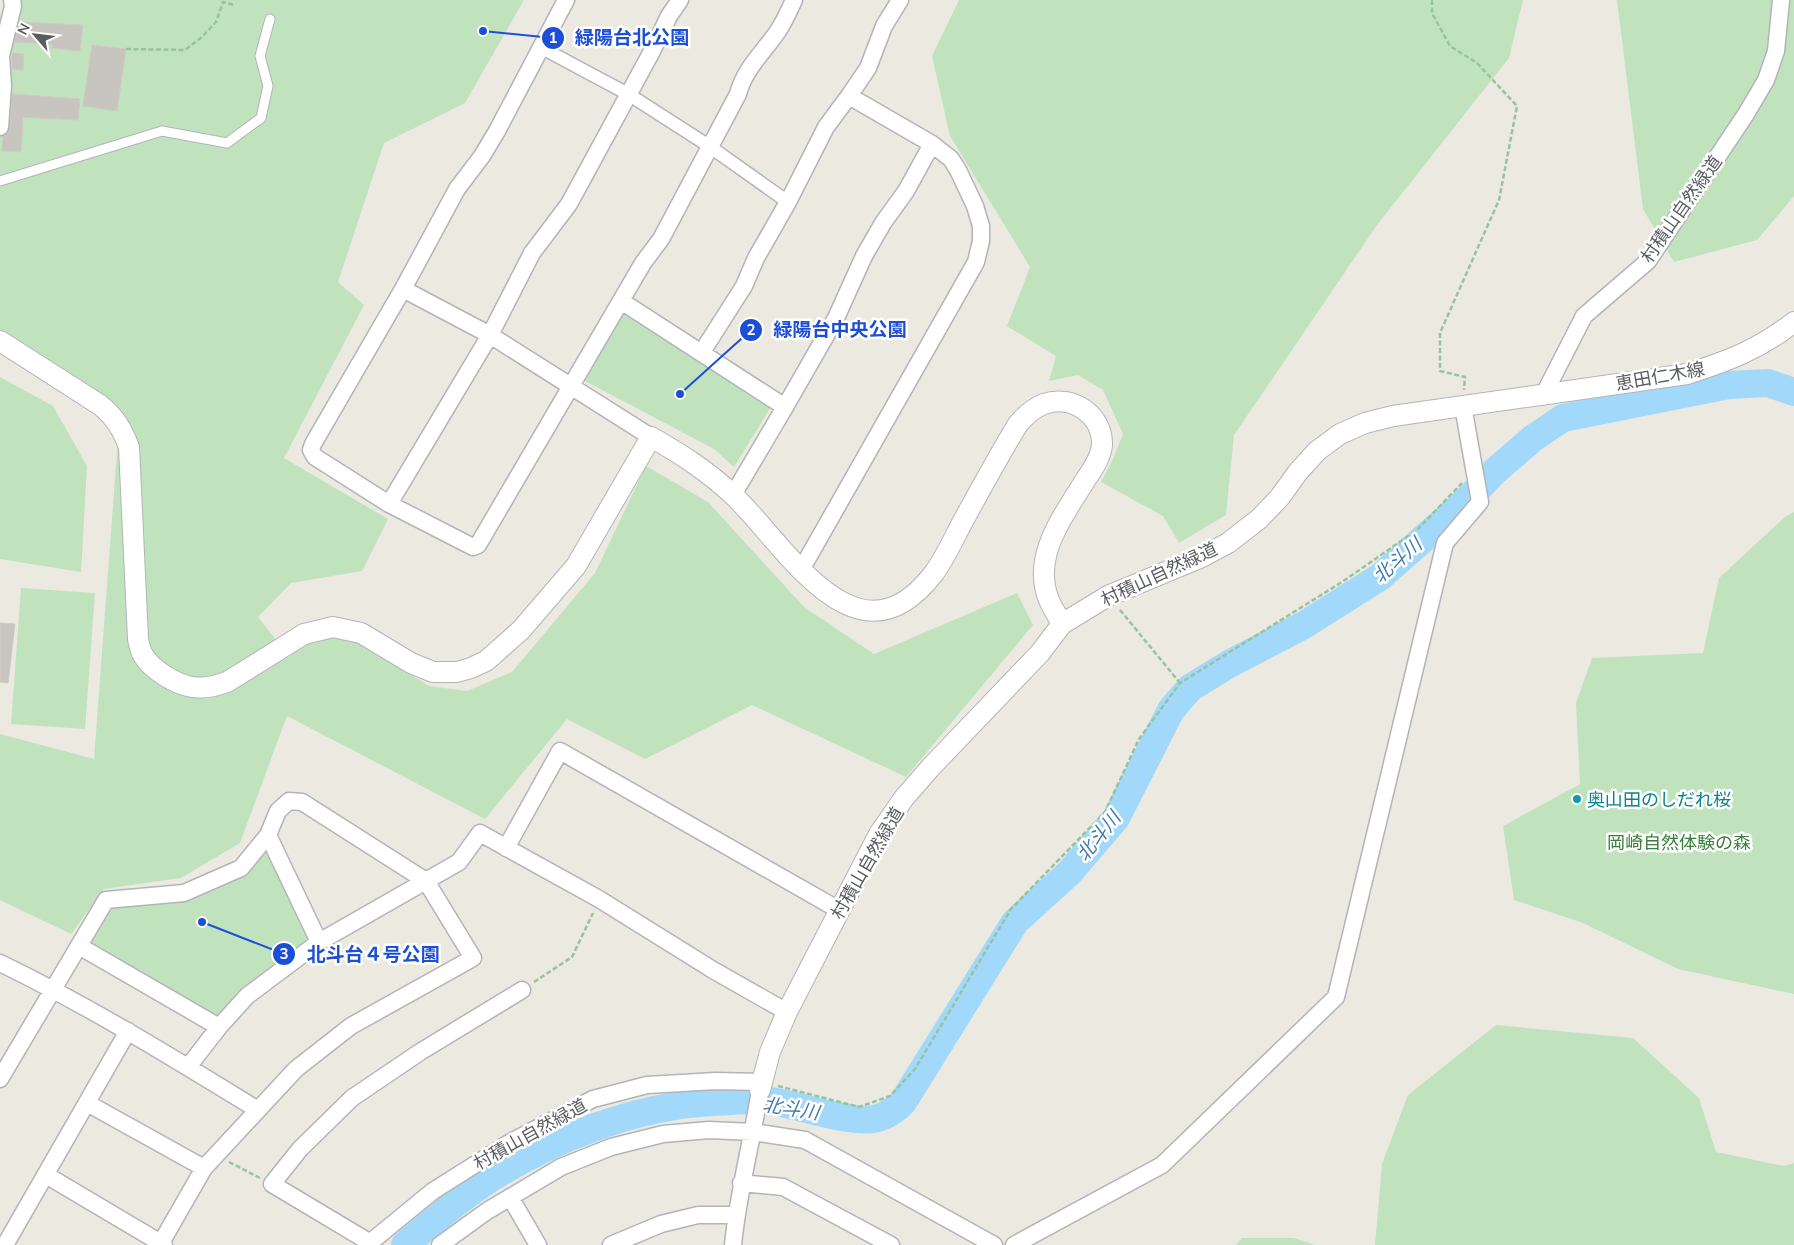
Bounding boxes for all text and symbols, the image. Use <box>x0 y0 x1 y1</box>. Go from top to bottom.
north arrow <box>10 10 60 60</box>
text: N <box>13 20 34 38</box>
callout: 緑陽台北公園 <box>540 21 699 55</box>
text: 緑陽台北公園 <box>575 25 689 49</box>
text: 1 <box>548 28 558 47</box>
street label: 村積山自然緑道 <box>1635 151 1727 267</box>
callout: 緑陽台中央公園 <box>739 313 917 347</box>
text: 緑陽台中央公園 <box>773 317 907 341</box>
text: 2 <box>746 320 756 339</box>
street label: 恵田仁木線 <box>1614 357 1706 395</box>
water label: 北斗川 <box>1368 531 1428 588</box>
street label: 村積山自然緑道 <box>1097 537 1221 611</box>
place label: 奥山田のしだれ桜 <box>1587 788 1731 811</box>
marker: 奥山田のしだれ桜 <box>1571 793 1583 805</box>
street label: 村積山自然緑道 <box>826 803 908 923</box>
water label: 北斗川 <box>1071 805 1127 866</box>
park label: 岡崎自然体験の森 <box>1607 831 1751 854</box>
callout: 北斗台４号公園 <box>271 937 449 971</box>
text: 北斗台４号公園 <box>306 942 440 966</box>
text: 3 <box>279 944 289 963</box>
water label: 北斗川 <box>761 1092 823 1125</box>
street label: 村積山自然緑道 <box>469 1093 591 1175</box>

